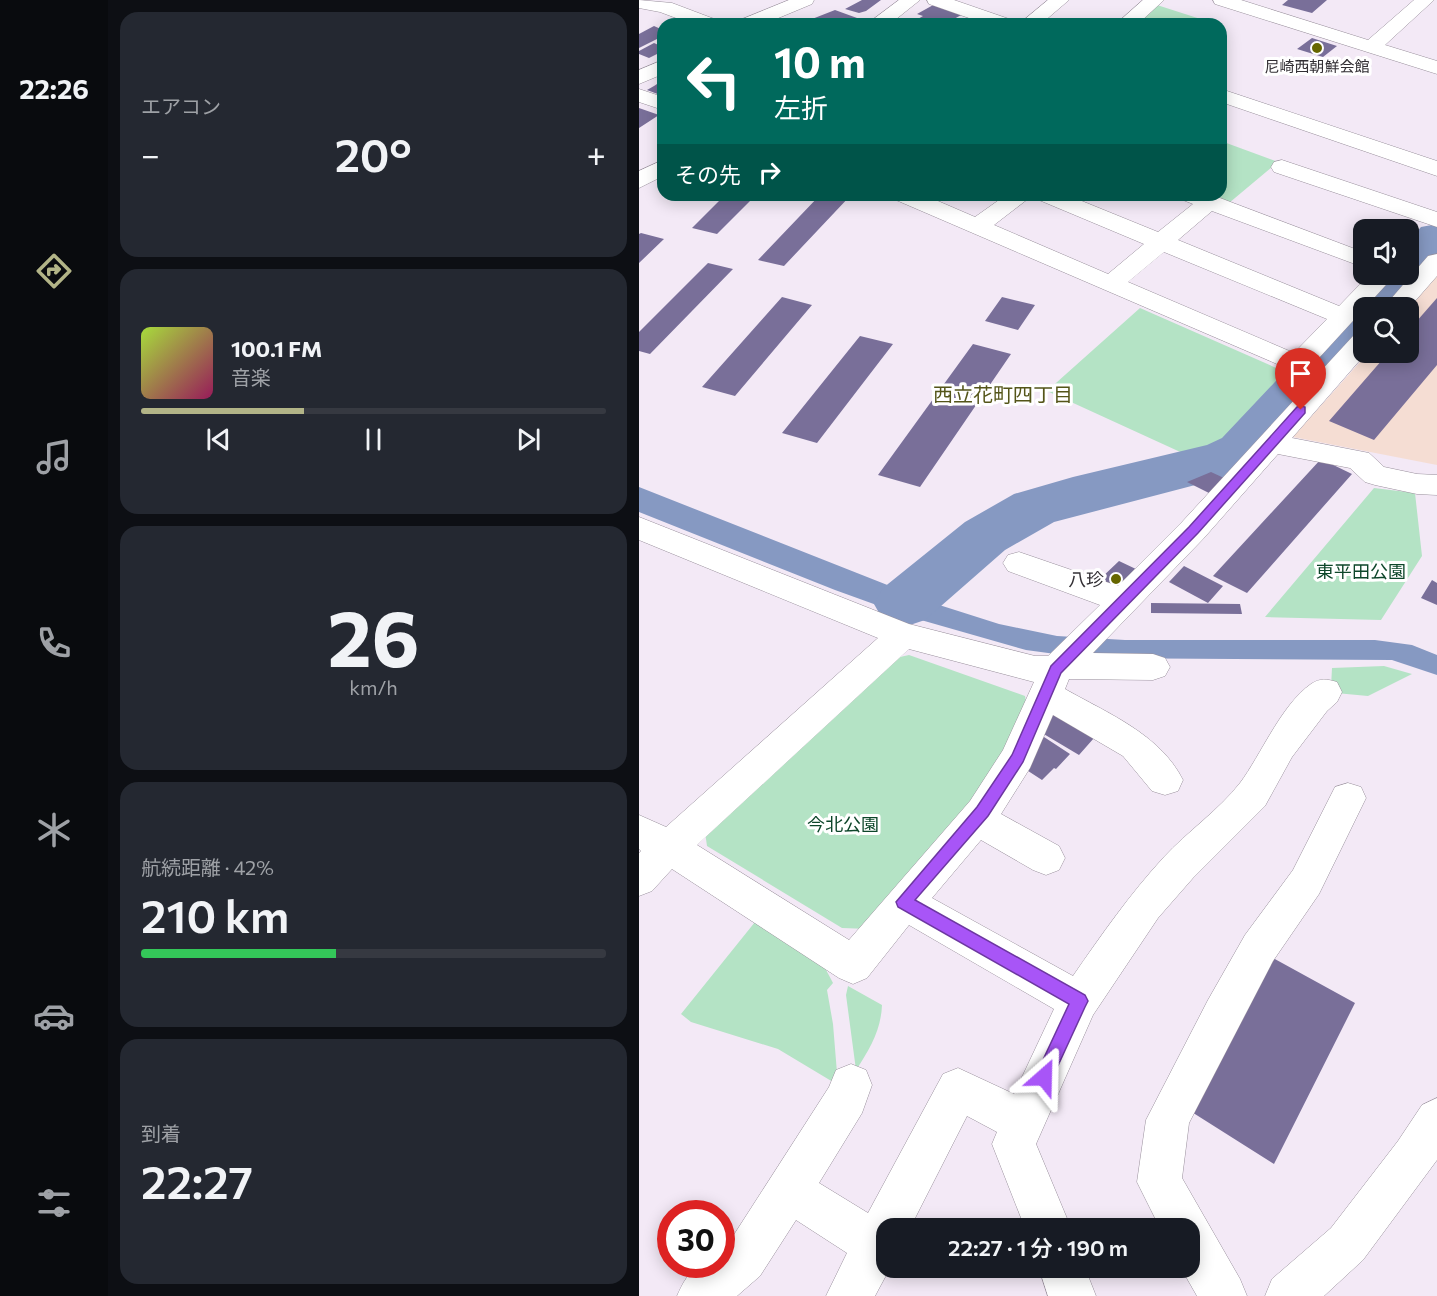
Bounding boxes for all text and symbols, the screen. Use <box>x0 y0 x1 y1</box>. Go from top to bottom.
text: 10 m <box>774 35 866 87</box>
marker: 尼崎西朝鮮会館 <box>1310 41 1324 55</box>
icon: left <box>675 42 753 120</box>
place label: 尼崎西朝鮮会館 <box>1264 57 1370 75</box>
text: 22:26 <box>19 72 89 105</box>
text: 左折 <box>774 91 828 124</box>
text: エアコン <box>141 94 221 118</box>
text: 20° <box>335 126 412 181</box>
text: − <box>141 133 160 174</box>
text: + <box>587 133 606 174</box>
icon: right <box>753 156 786 189</box>
text: その先 <box>675 161 741 188</box>
map controls <box>1353 219 1419 363</box>
button: sound <box>1353 219 1419 285</box>
icon: directions <box>33 250 75 292</box>
button: search <box>1353 297 1419 363</box>
text: 100.1 FM <box>231 335 322 362</box>
pin <box>1275 348 1326 410</box>
icon: arrive <box>1284 357 1317 390</box>
text: 音楽 <box>231 365 271 389</box>
district label: 西立花町四丁目 <box>933 382 1073 406</box>
icon: previous <box>202 423 235 456</box>
icon: pause <box>357 423 390 456</box>
icon: next <box>512 423 545 456</box>
icon: music <box>33 436 75 478</box>
park label: 東平田公園 <box>1316 560 1406 582</box>
place label: 八珍 <box>1068 568 1104 590</box>
marker: 八珍 <box>1109 572 1123 586</box>
text: 26 <box>327 588 420 683</box>
icon: phone <box>33 622 75 664</box>
text: km/h <box>349 675 398 699</box>
icon: climate <box>33 809 75 851</box>
park label: 今北公園 <box>807 813 879 835</box>
text: 航続距離 · 42% <box>141 855 274 879</box>
text: 210 km <box>141 887 289 942</box>
icon: car <box>33 995 75 1037</box>
position arrow <box>1012 1045 1076 1109</box>
text: 到着 <box>141 1121 181 1145</box>
text: 22:27 <box>141 1153 253 1208</box>
icon: filters <box>33 1182 75 1224</box>
speed limit sign: 30 <box>657 1200 735 1278</box>
text: 22:27 · 1 分 · 190 m <box>948 1234 1128 1261</box>

